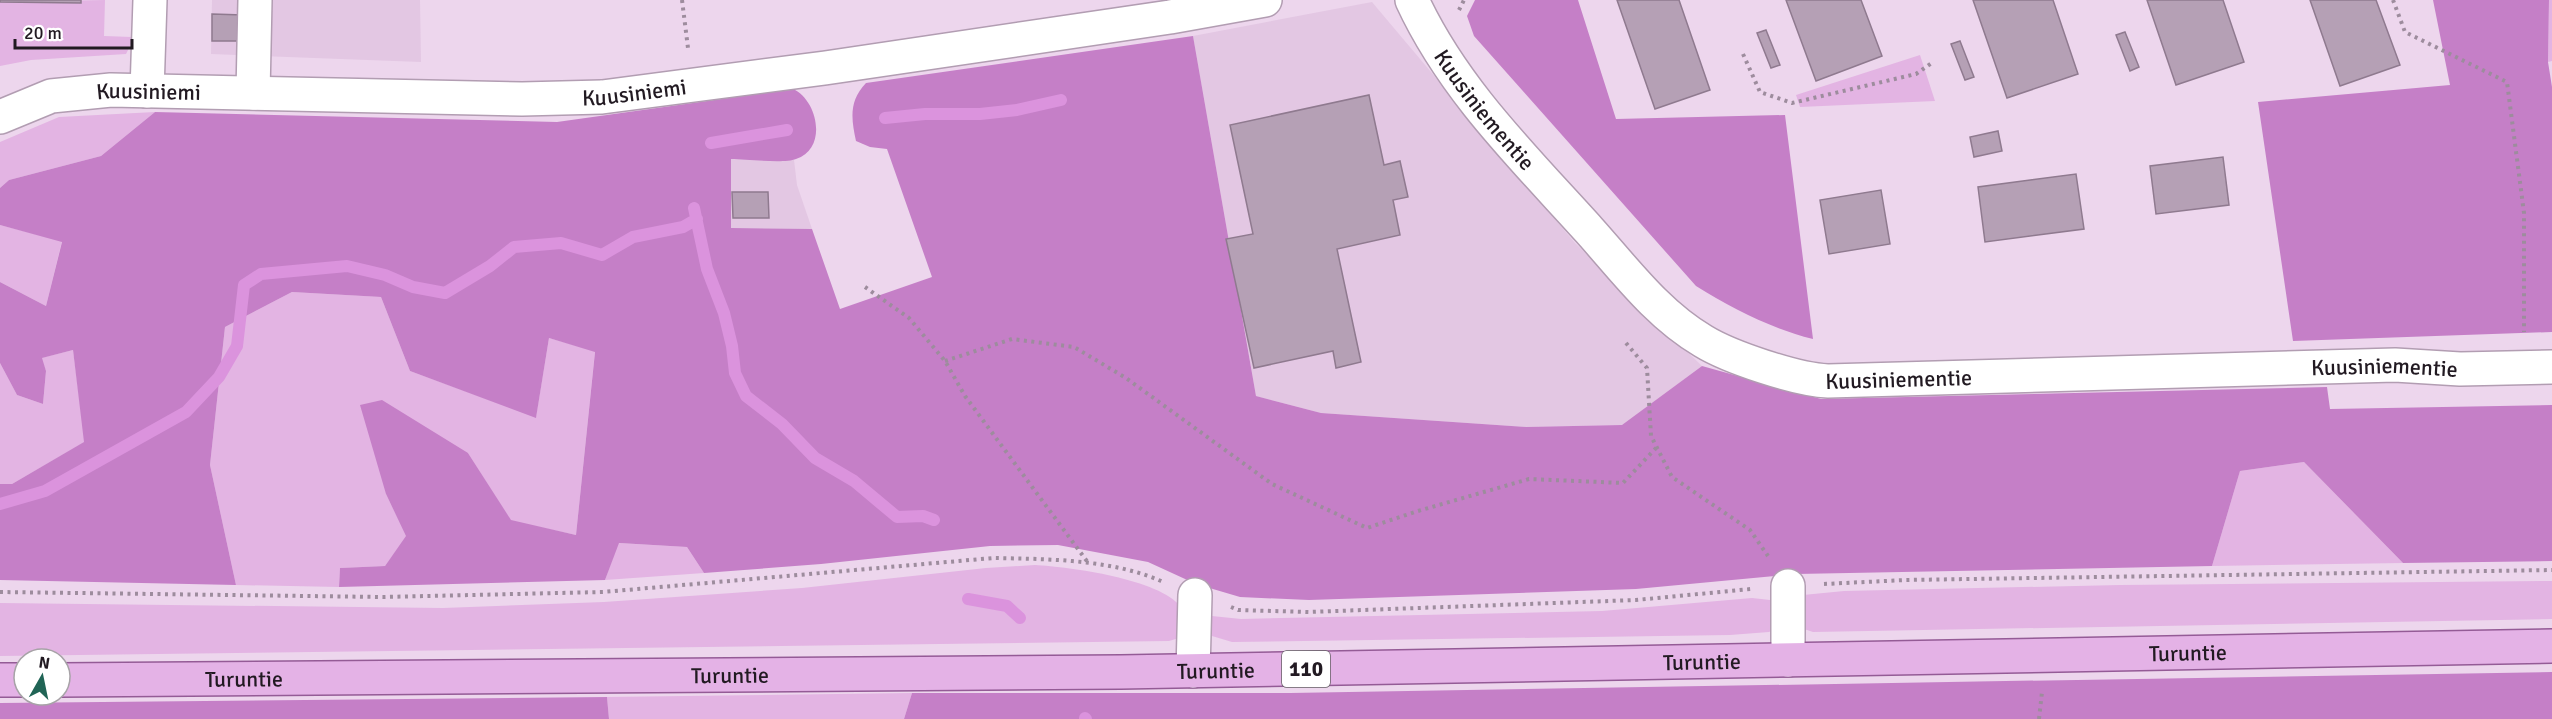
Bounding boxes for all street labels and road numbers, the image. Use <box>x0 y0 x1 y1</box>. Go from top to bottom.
street label: Kuusiniementie <box>1428 44 1541 176</box>
street label: Kuusiniemi <box>582 73 688 111</box>
street label: Kuusiniemi <box>95 77 201 106</box>
street label: Kuusiniementie <box>2311 352 2459 383</box>
street label: Kuusiniementie <box>1825 364 1972 395</box>
street label: Turuntie <box>2149 639 2227 667</box>
street label: Turuntie <box>1663 648 1741 676</box>
road number: 110 <box>1282 651 1330 687</box>
street label: Turuntie <box>1177 657 1255 685</box>
street label: Turuntie <box>691 662 769 689</box>
street label: Turuntie <box>205 665 283 693</box>

